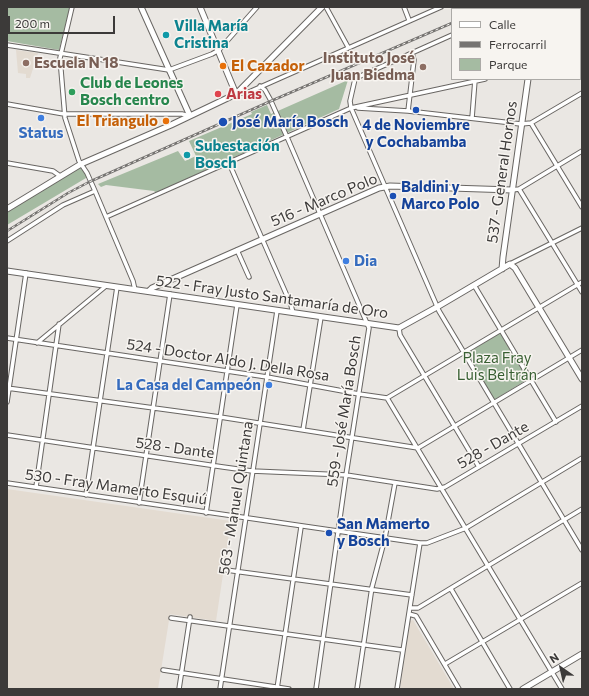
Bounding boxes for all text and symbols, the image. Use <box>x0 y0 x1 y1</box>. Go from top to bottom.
scale bar <box>10 8 117 34</box>
legend <box>451 8 581 80</box>
text: 200 m <box>15 16 50 30</box>
place label: Villa María Cristina <box>174 17 248 52</box>
text: Calle <box>489 17 516 31</box>
marker: Villa María Cristina <box>161 30 171 40</box>
text: Ferrocarril <box>489 37 546 51</box>
place label: Instituto José Juan Biedma <box>323 49 415 84</box>
place label: Escuela N 18 <box>34 54 119 72</box>
place label: El Cazador <box>231 57 305 75</box>
text: Parque <box>489 57 527 71</box>
marker: Escuela N 18 <box>21 58 31 68</box>
marker: El Cazador <box>218 61 228 71</box>
marker: Instituto José Juan Biedma <box>418 62 428 72</box>
place label: Club de Leones Bosch centro <box>80 74 183 109</box>
place label: Arias <box>226 85 262 103</box>
marker: Club de Leones Bosch centro <box>67 87 77 97</box>
marker: Arias <box>213 89 223 99</box>
street label: 537 - General Hornos <box>483 100 521 244</box>
marker: 4 de Noviembre y Cochabamba <box>411 105 421 115</box>
place label: El Triangulo <box>77 112 158 130</box>
marker: Status <box>36 113 46 123</box>
place label: José María Bosch <box>232 113 348 131</box>
marker: El Triangulo <box>161 116 171 126</box>
marker: José María Bosch <box>217 116 229 128</box>
place label: 4 de Noviembre y Cochabamba <box>362 116 470 151</box>
place label: Status <box>19 124 63 142</box>
place label: Subestación Bosch <box>195 137 280 172</box>
marker: Subestación Bosch <box>182 150 192 160</box>
street label: 516 - Marco Polo <box>268 169 380 231</box>
place label: Baldini y Marco Polo <box>401 178 480 213</box>
marker: Baldini y Marco Polo <box>388 191 398 201</box>
place label: Dia <box>354 252 377 270</box>
marker: Dia <box>341 256 351 266</box>
street label: 522 - Fray Justo Santamaría de Oro <box>155 272 389 322</box>
street label: 559 - José María Bosch <box>323 334 365 488</box>
street label: 524 - Doctor Aldo J. Della Rosa <box>125 335 331 385</box>
park label: Plaza Fray Luis Beltrán <box>457 349 537 384</box>
place label: La Casa del Campeón <box>116 376 261 394</box>
marker: La Casa del Campeón <box>264 380 274 390</box>
street label: 528 - Dante <box>454 417 532 473</box>
street label: 563 - Manuel Quintana <box>215 420 257 576</box>
street label: 528 - Dante <box>134 434 216 462</box>
street label: 530 - Fray Mamerto Esquiú <box>24 465 208 509</box>
place label: San Mamerto y Bosch <box>337 515 430 550</box>
marker: San Mamerto y Bosch <box>324 528 334 538</box>
north arrow <box>541 648 581 688</box>
text: N <box>547 650 561 665</box>

